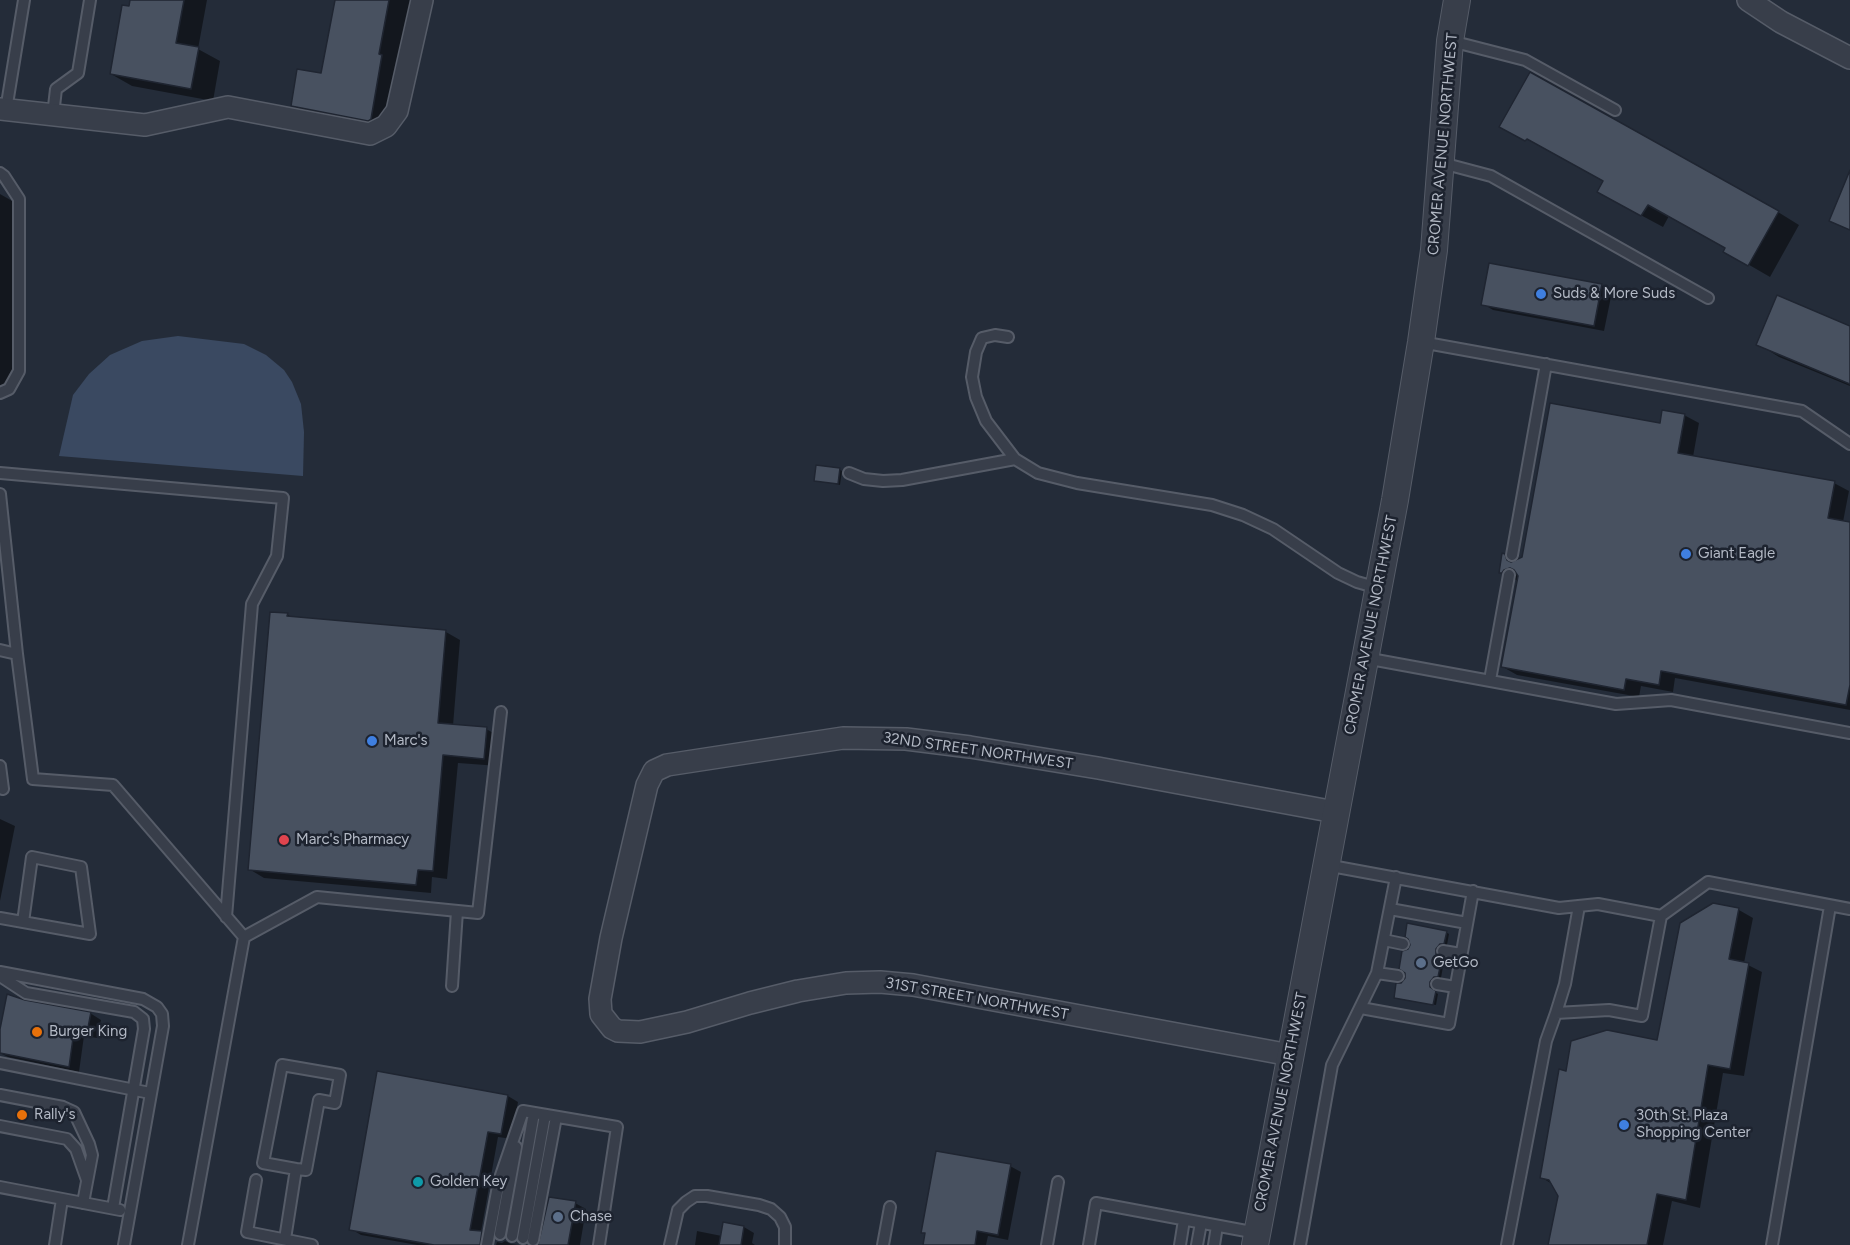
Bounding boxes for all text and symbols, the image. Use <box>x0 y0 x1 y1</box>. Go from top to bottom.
street label: CROMER AVENUE NORTHWEST <box>1424 32 1462 256</box>
place label: Suds & More Suds <box>1553 285 1675 303</box>
marker: Suds & More Suds <box>1534 287 1548 301</box>
street label: CROMER AVENUE NORTHWEST <box>1341 514 1401 736</box>
place label: Giant Eagle <box>1698 545 1775 563</box>
marker: Giant Eagle <box>1679 547 1693 561</box>
street label: 32ND STREET NORTHWEST <box>882 729 1074 773</box>
place label: Marc's <box>384 732 428 750</box>
marker: Marc's <box>365 734 379 748</box>
place label: Marc's Pharmacy <box>296 831 409 849</box>
marker: Marc's Pharmacy <box>277 833 291 847</box>
place label: GetGo <box>1433 954 1478 972</box>
marker: GetGo <box>1414 956 1428 970</box>
street label: 31ST STREET NORTHWEST <box>884 974 1070 1024</box>
street label: CROMER AVENUE NORTHWEST <box>1251 991 1311 1213</box>
place label: Burger King <box>49 1023 127 1041</box>
marker: Burger King <box>30 1025 44 1039</box>
place label: Rally's <box>34 1106 76 1124</box>
place label: 30th St. Plaza Shopping Center <box>1636 1107 1751 1142</box>
marker: Rally's <box>15 1108 29 1122</box>
marker: 30th St. Plaza Shopping Center <box>1617 1118 1631 1132</box>
place label: Golden Key <box>430 1173 507 1191</box>
marker: Golden Key <box>411 1175 425 1189</box>
place label: Chase <box>570 1208 612 1226</box>
marker: Chase <box>551 1210 565 1224</box>

